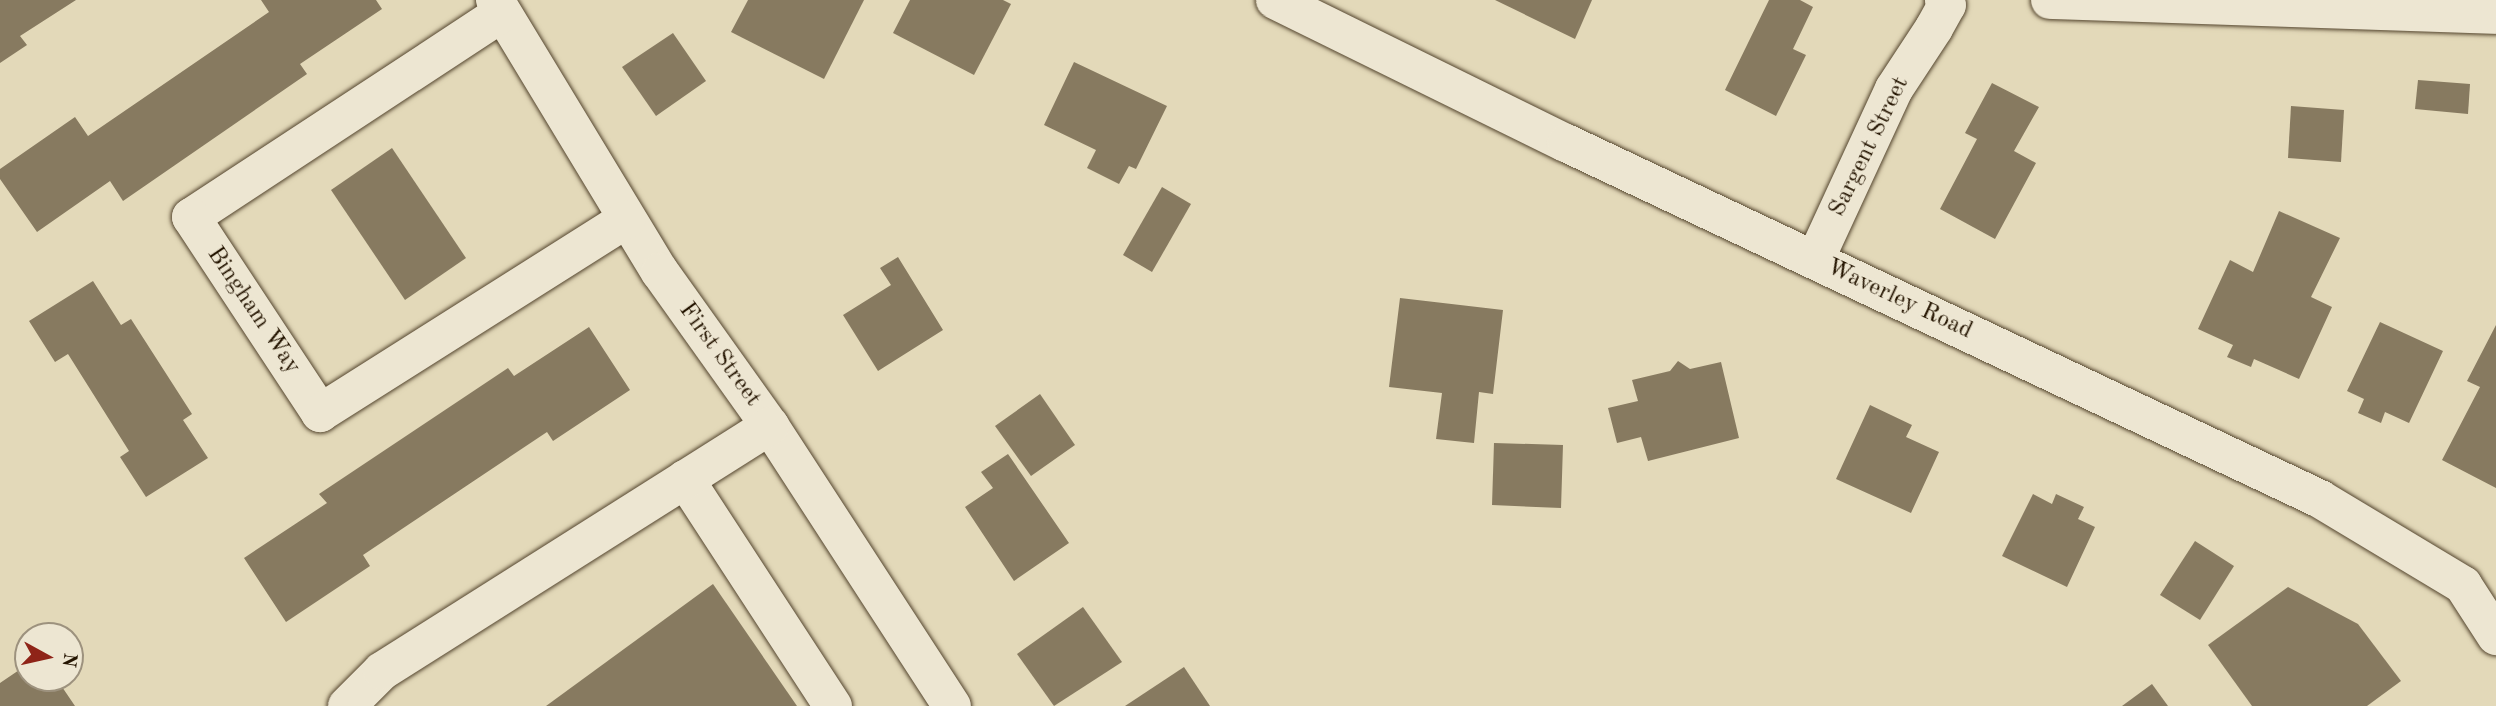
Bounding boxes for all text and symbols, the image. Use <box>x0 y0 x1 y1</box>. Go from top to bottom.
street label: Sargent Street <box>1824 72 1916 222</box>
street label: Bingham Way <box>200 242 306 380</box>
street label: Waverley Road <box>1821 254 1977 346</box>
street label: First Street <box>672 297 766 413</box>
north arrow <box>14 622 84 692</box>
text: N <box>58 651 79 668</box>

